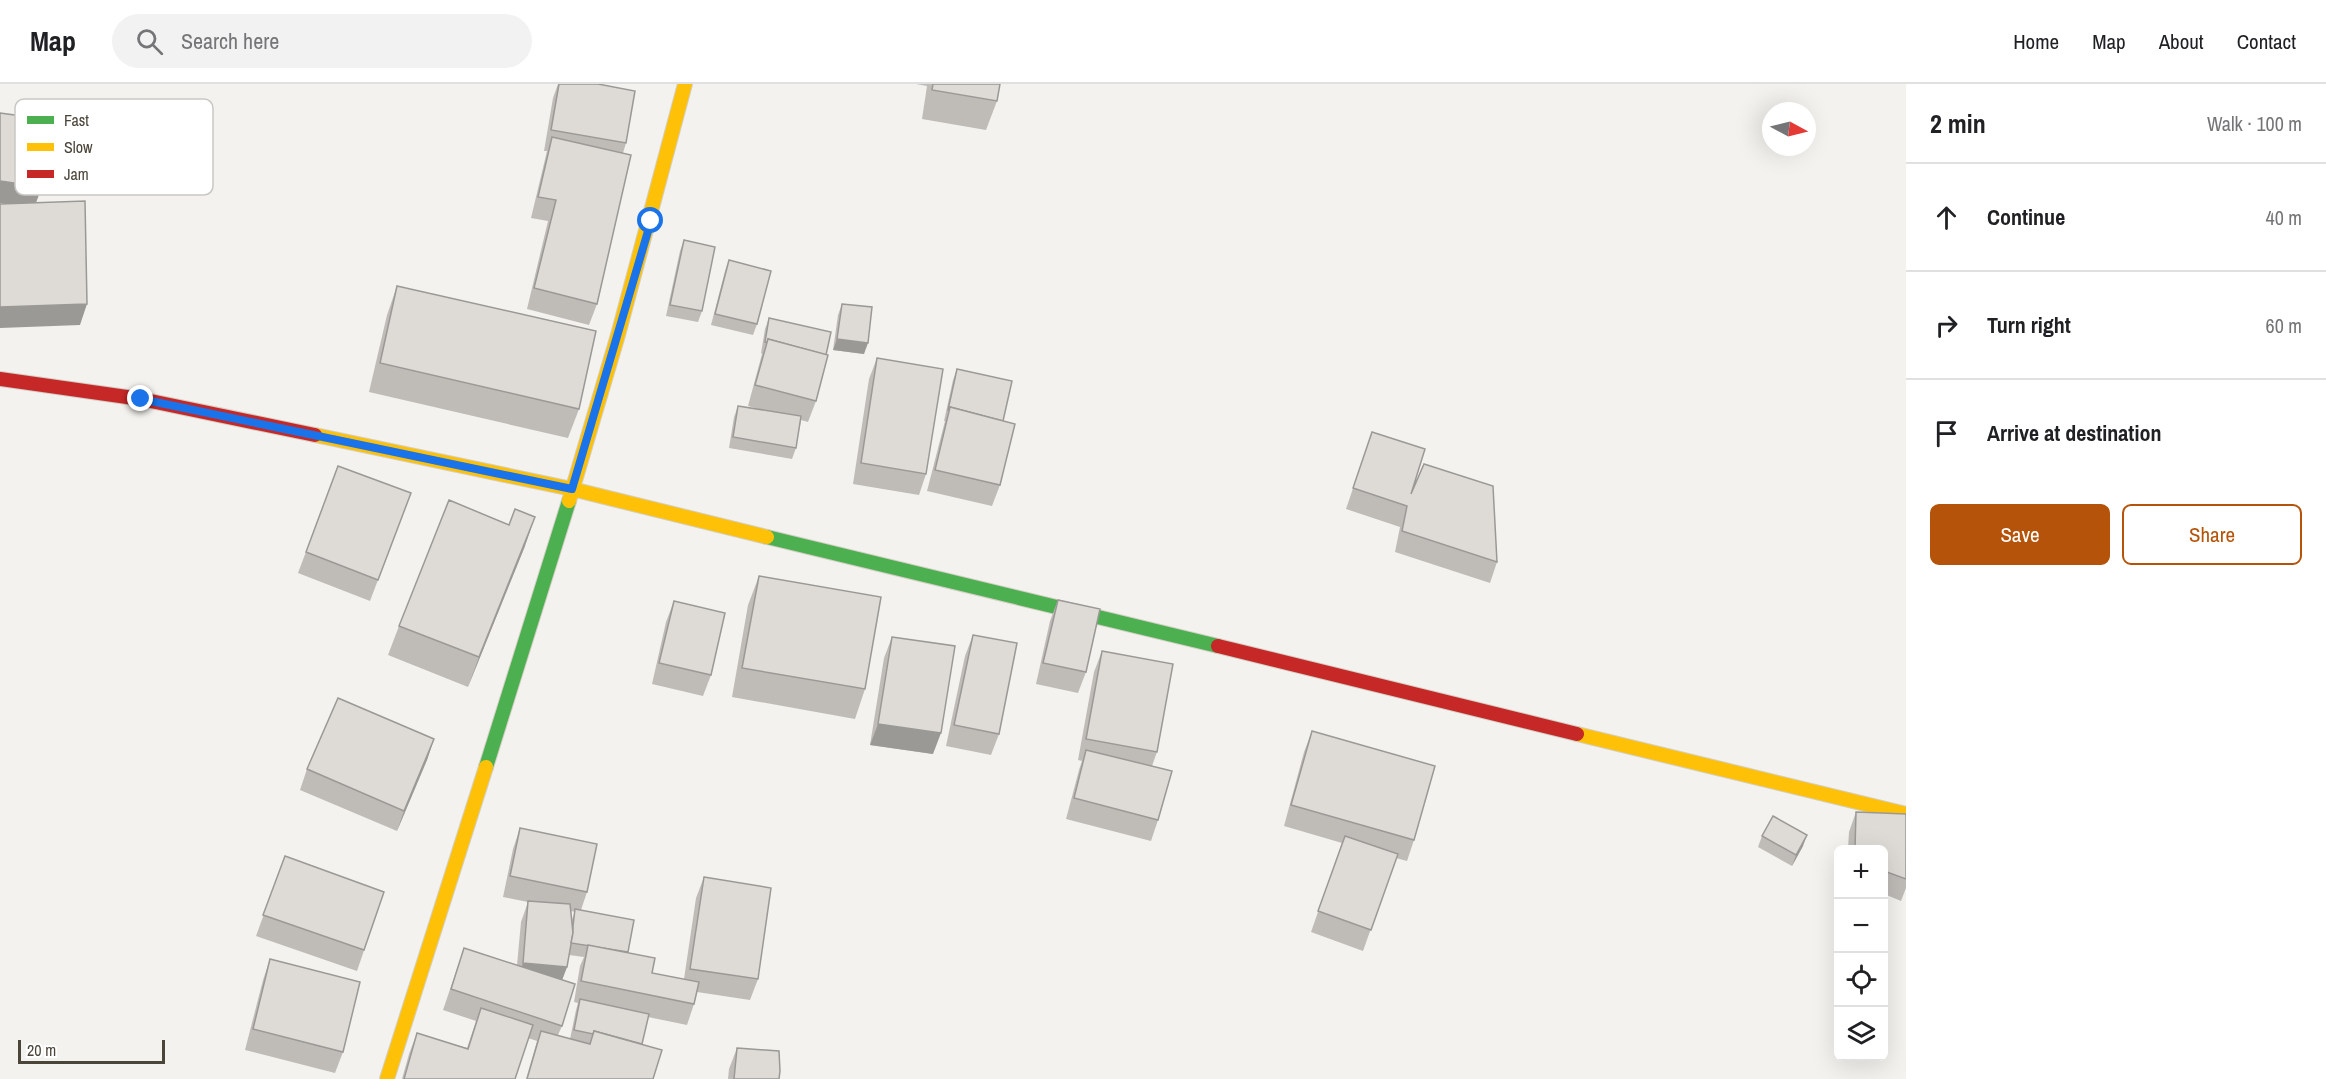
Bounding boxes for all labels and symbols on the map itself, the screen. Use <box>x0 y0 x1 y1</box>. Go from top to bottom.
legend <box>15 99 213 195</box>
north arrow <box>1762 102 1816 156</box>
text: Fast <box>64 109 89 131</box>
text: Slow <box>64 136 93 158</box>
text: Jam <box>64 163 89 185</box>
route start <box>637 207 663 233</box>
route end <box>127 385 153 411</box>
scale bar <box>18 1037 165 1064</box>

